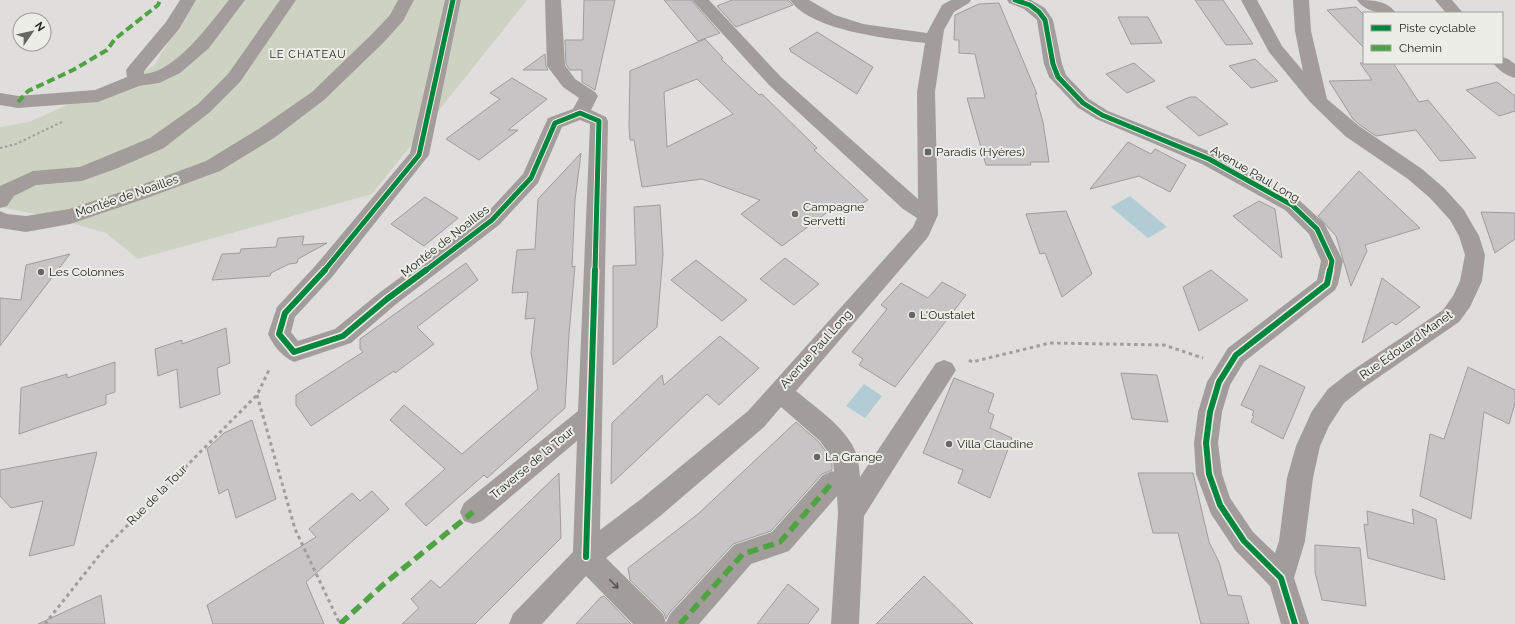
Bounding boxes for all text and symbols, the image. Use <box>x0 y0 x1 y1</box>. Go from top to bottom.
north arrow <box>12 12 52 52</box>
legend <box>1363 12 1503 64</box>
text: N <box>32 20 48 34</box>
text: Piste cyclable <box>1399 21 1476 35</box>
text: Chemin <box>1399 41 1442 55</box>
district label: LE CHATEAU <box>269 48 347 61</box>
street label: Avenue Paul Long <box>1208 143 1302 205</box>
place label: Paradis (Hyères) <box>936 145 1025 159</box>
marker: Paradis (Hyères) <box>923 147 933 157</box>
street label: Montée de Noailles <box>74 172 181 220</box>
place label: Campagne Servetti <box>803 200 864 228</box>
street label: Montée de Noailles <box>398 202 492 280</box>
marker: Campagne Servetti <box>790 209 800 219</box>
place label: Les Colonnes <box>49 265 125 279</box>
marker: Les Colonnes <box>36 267 46 277</box>
street label: Avenue Paul Long <box>777 307 855 391</box>
place label: L'Oustalet <box>920 308 975 322</box>
street label: Rue Edouard Manet <box>1357 308 1455 382</box>
marker: L'Oustalet <box>907 310 917 320</box>
street label: Traverse de la Tour <box>487 423 577 502</box>
place label: Villa Claudine <box>957 437 1033 451</box>
marker: Villa Claudine <box>944 439 954 449</box>
place label: La Grange <box>825 450 882 464</box>
marker: La Grange <box>812 452 822 462</box>
street label: Rue de la Tour <box>124 461 191 528</box>
one-way arrow <box>609 579 618 589</box>

